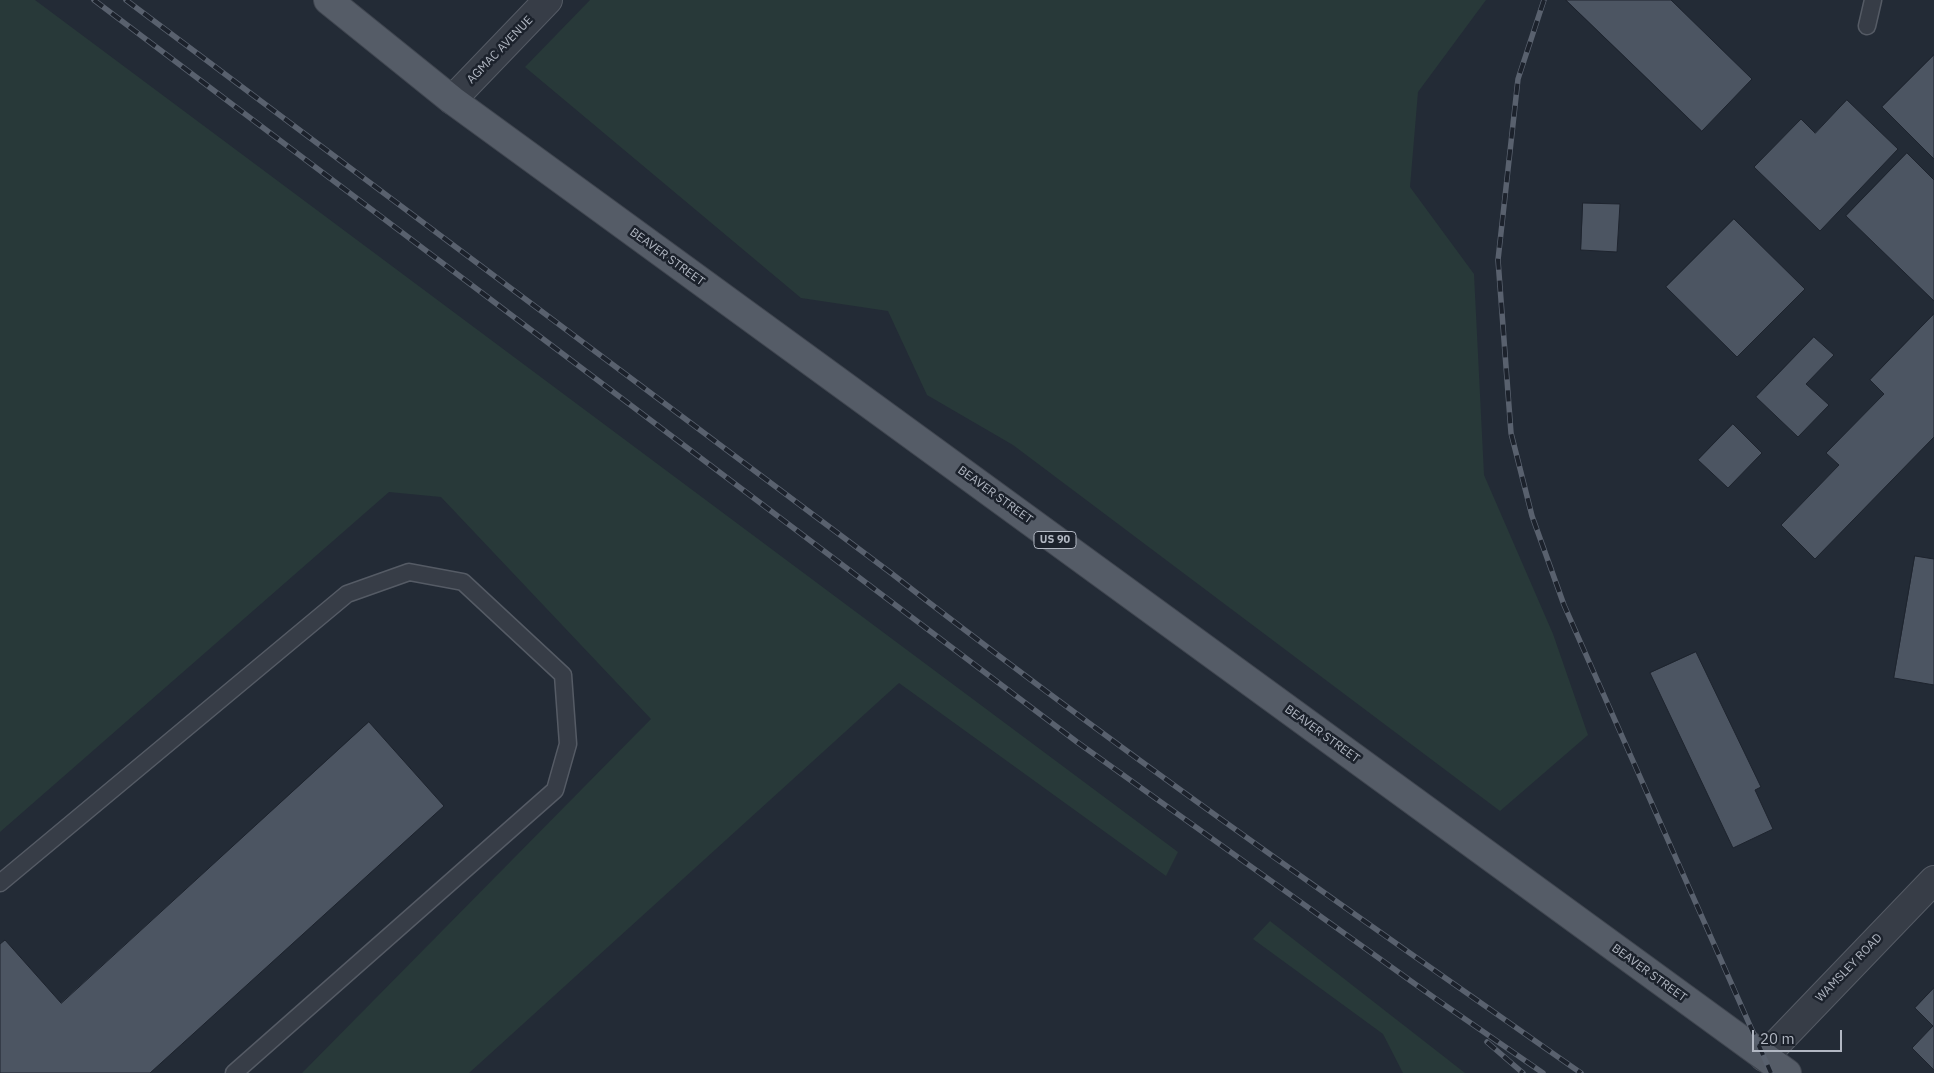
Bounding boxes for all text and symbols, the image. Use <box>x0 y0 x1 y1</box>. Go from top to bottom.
street label: AGMAC AVENUE <box>464 13 536 87</box>
street label: BEAVER STREET <box>627 225 707 289</box>
street label: BEAVER STREET <box>955 463 1035 527</box>
road number: US 90 <box>1034 532 1076 548</box>
street label: BEAVER STREET <box>1282 702 1362 766</box>
street label: WAMSLEY ROAD <box>1813 931 1885 1005</box>
street label: BEAVER STREET <box>1609 941 1689 1005</box>
scale bar <box>1754 1020 1844 1052</box>
text: 20 m <box>1760 1029 1795 1048</box>

